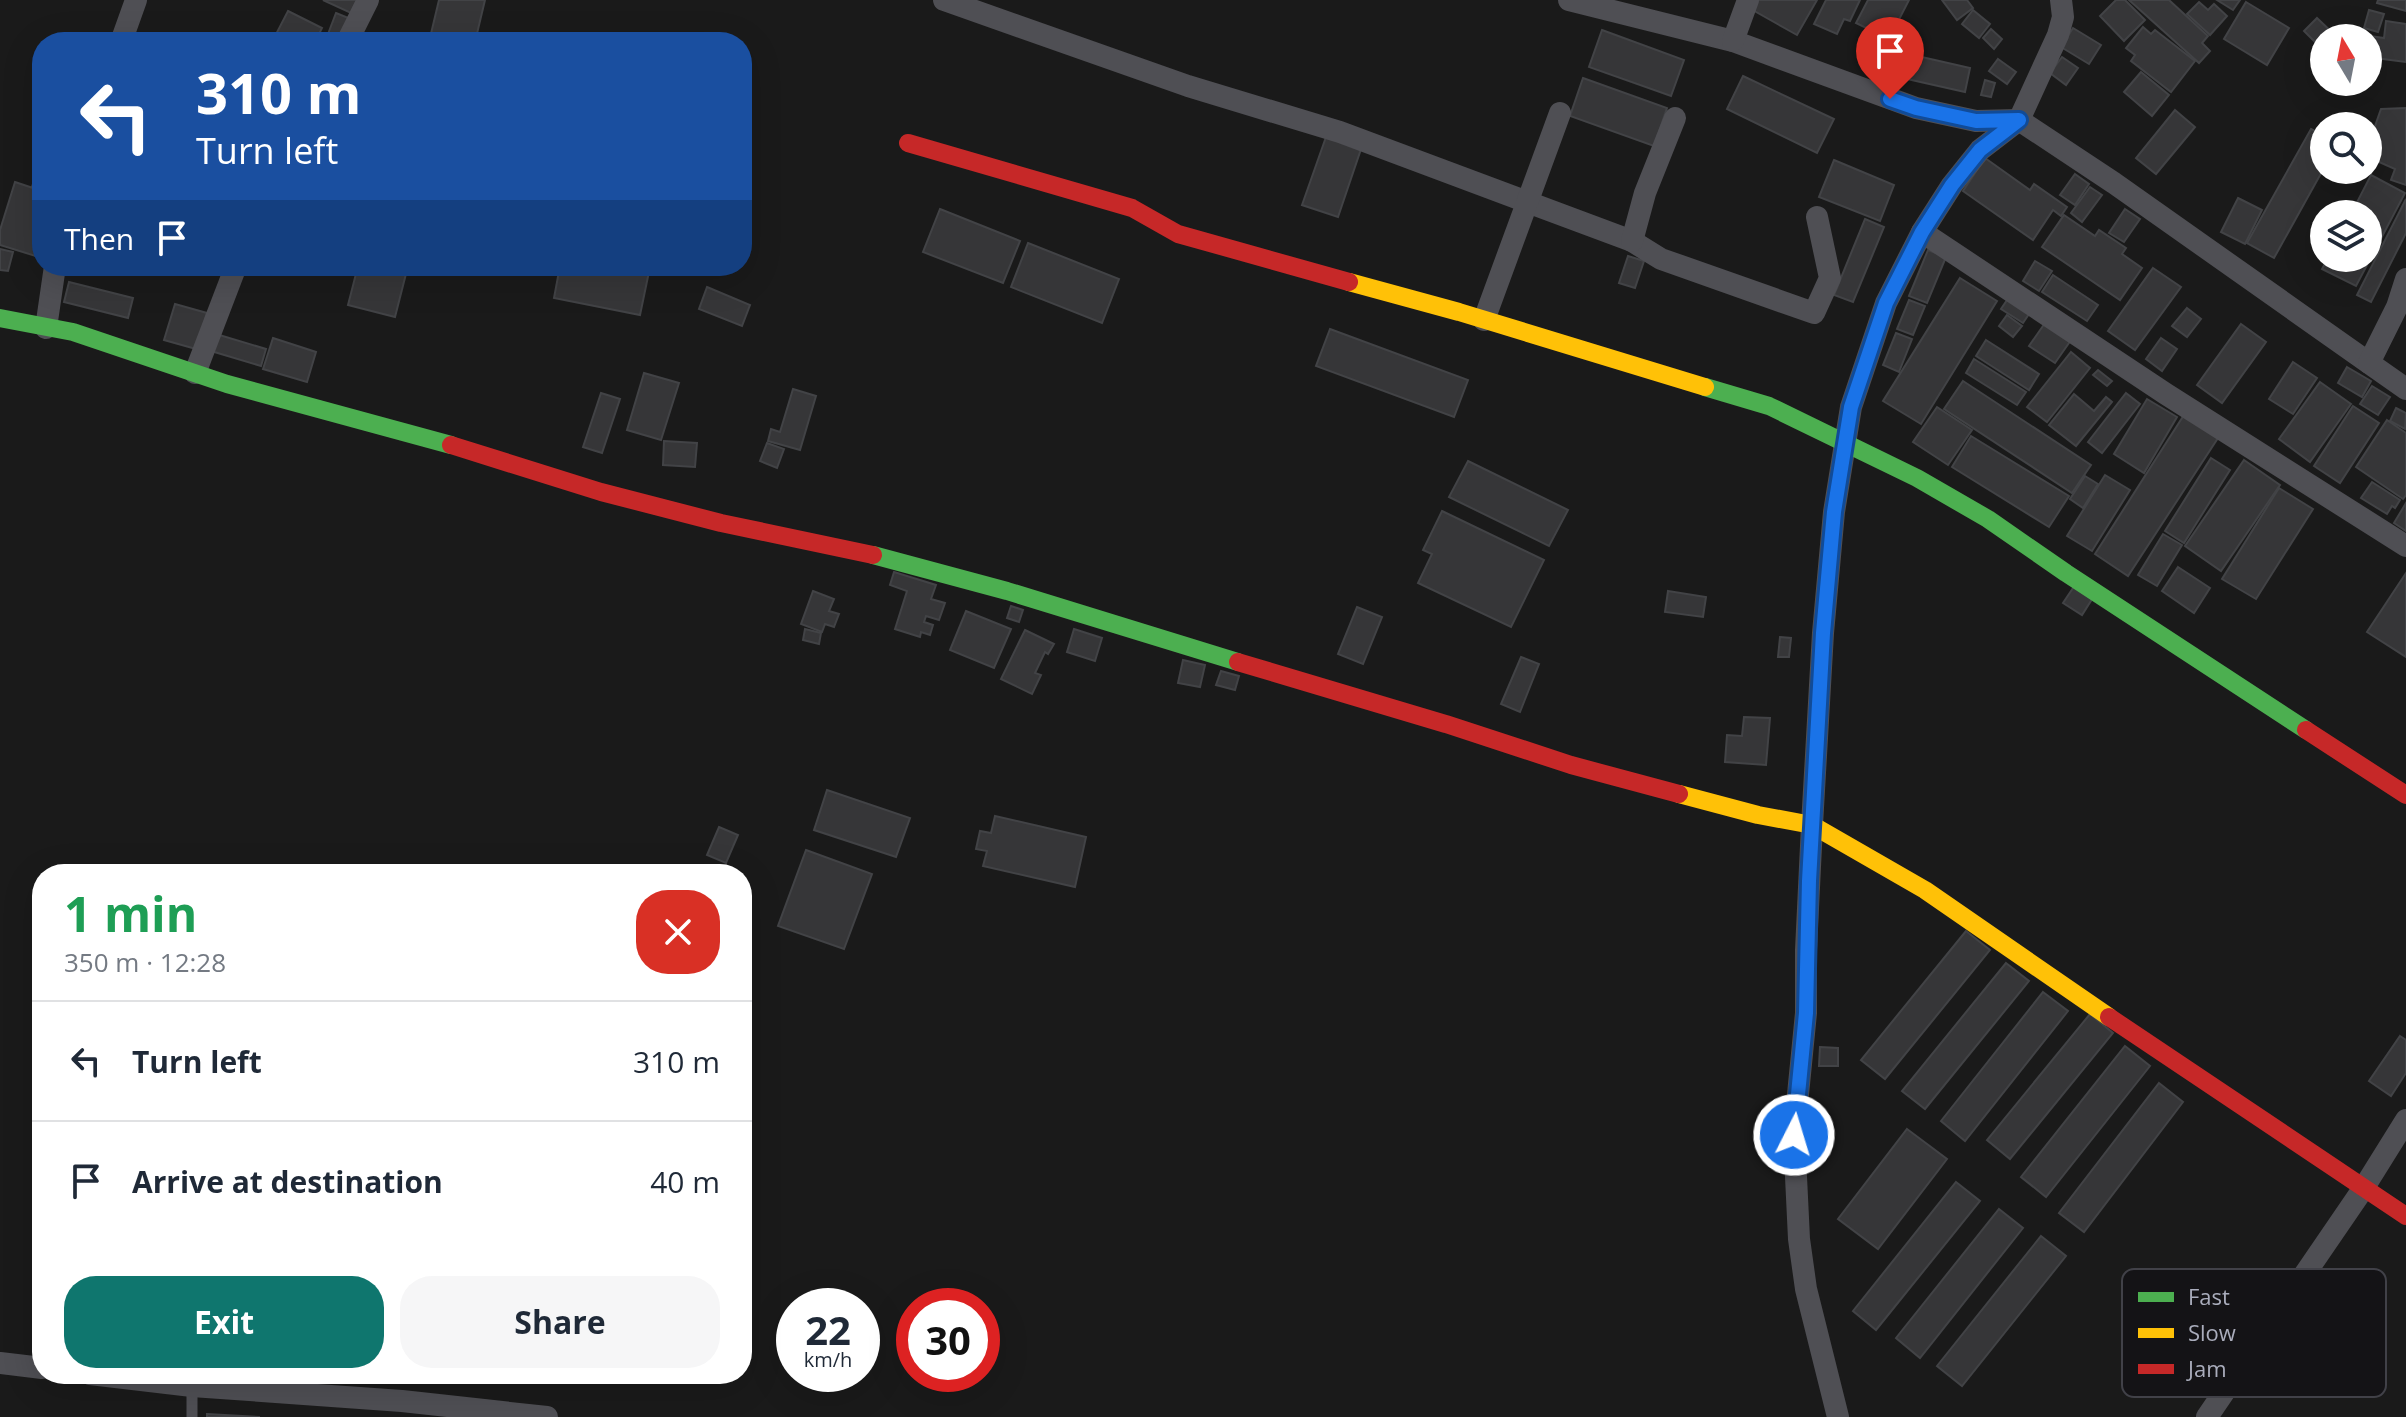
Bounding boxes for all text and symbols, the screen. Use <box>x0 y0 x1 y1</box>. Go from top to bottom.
pin <box>1856 17 1924 99</box>
north arrow <box>2310 24 2382 96</box>
map controls <box>2310 24 2382 272</box>
icon: arrive <box>1868 29 1912 73</box>
text: 310 m <box>196 54 362 130</box>
icon: left <box>64 64 168 168</box>
button: search <box>2310 112 2382 184</box>
text: Turn left <box>196 126 338 175</box>
button: layers <box>2310 200 2382 272</box>
icon: arrive <box>150 216 194 260</box>
text: Then <box>64 218 134 259</box>
text: 1 min <box>64 881 197 946</box>
button: close <box>636 890 720 974</box>
text: 350 m · 12:28 <box>64 944 226 980</box>
icon: left <box>64 1039 108 1083</box>
text: Turn left <box>132 1041 262 1082</box>
text: 310 m <box>633 1041 720 1082</box>
position arrow <box>1752 1093 1836 1177</box>
icon: arrive <box>64 1159 108 1203</box>
text: Arrive at destination <box>132 1161 443 1202</box>
text: 40 m <box>650 1161 720 1202</box>
legend <box>2122 1269 2386 1397</box>
button: Exit <box>64 1276 384 1368</box>
button: Share <box>400 1276 720 1368</box>
text: Fast <box>2188 1281 2230 1311</box>
speed limit sign: 30 <box>896 1288 1000 1392</box>
text: 22 <box>805 1302 851 1357</box>
text: Slow <box>2188 1317 2236 1347</box>
text: km/h <box>804 1346 852 1373</box>
text: Jam <box>2186 1353 2227 1383</box>

